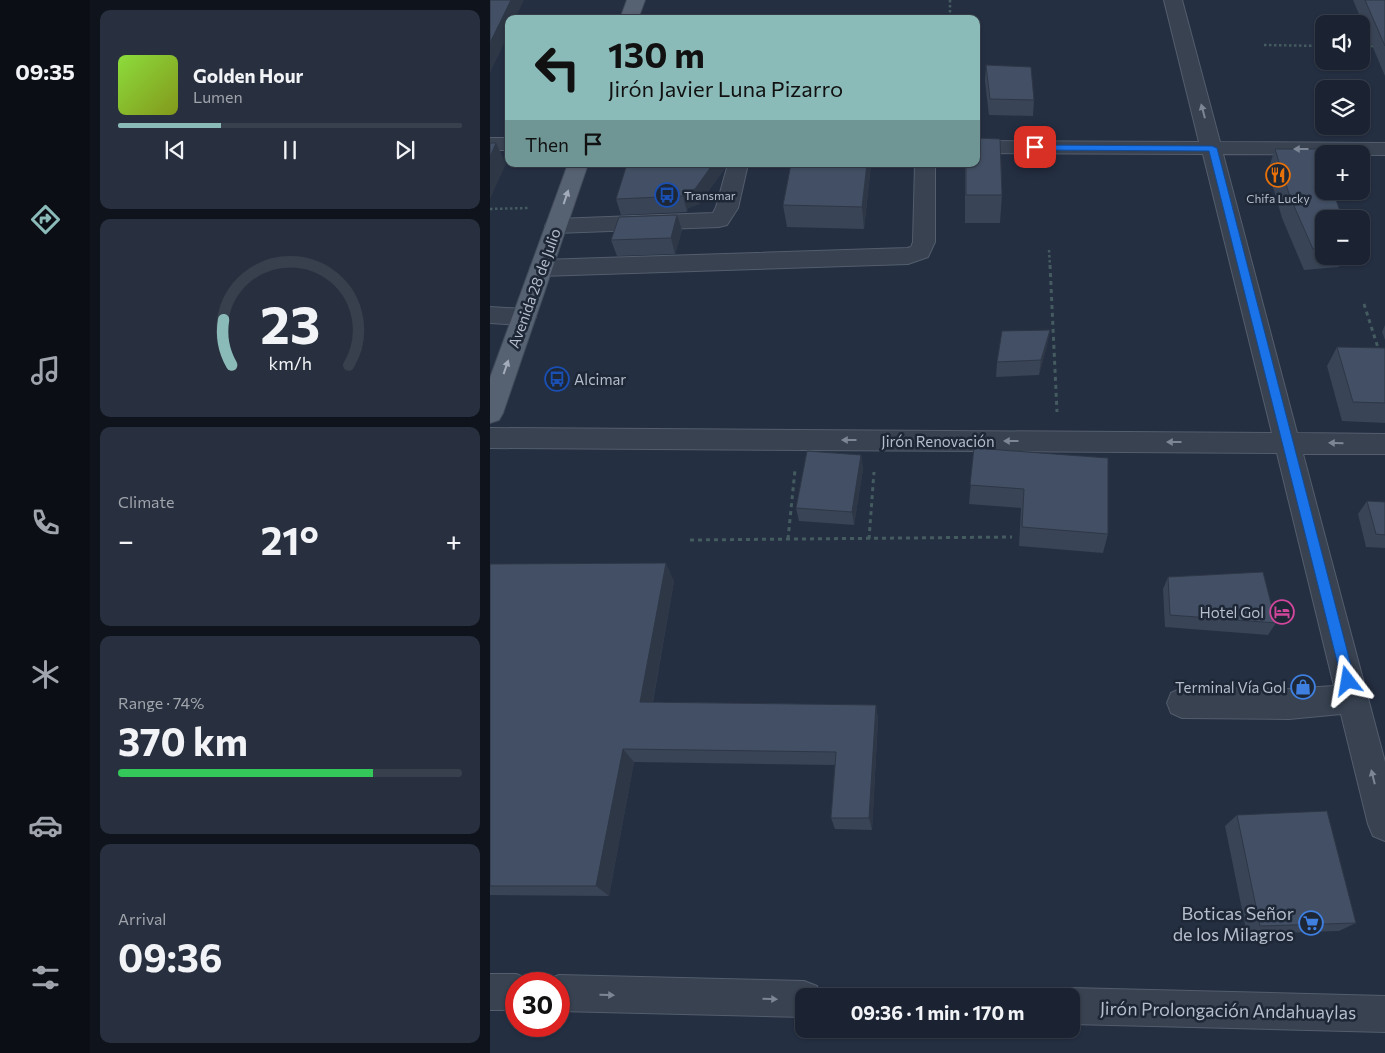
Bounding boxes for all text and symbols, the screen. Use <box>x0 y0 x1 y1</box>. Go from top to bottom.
map controls <box>1315 15 1370 265</box>
button: sound <box>1315 15 1370 70</box>
text: 130 m <box>608 32 705 75</box>
icon: left <box>525 35 590 100</box>
text: 09:35 <box>15 58 75 85</box>
text: Golden Hour <box>193 64 303 87</box>
text: Jirón Javier Luna Pizarro <box>608 75 843 102</box>
button: layers <box>1315 80 1370 135</box>
text: Lumen <box>193 87 243 106</box>
one-way arrow <box>1198 103 1206 118</box>
pin <box>1014 126 1056 168</box>
icon: arrive <box>579 130 607 158</box>
text: Then <box>525 133 569 156</box>
icon: arrive <box>1021 133 1049 161</box>
icon: previous <box>161 136 189 164</box>
icon: pause <box>276 136 304 164</box>
icon: next <box>391 136 419 164</box>
one-way arrow <box>1293 145 1309 153</box>
button: + <box>1315 145 1370 200</box>
restaurant icon: Chifa Lucky <box>1265 162 1291 188</box>
bus stop icon: Transmar <box>654 182 680 208</box>
place label: Transmar <box>684 188 736 202</box>
one-way arrow <box>563 190 570 205</box>
place label: Chifa Lucky <box>1246 191 1310 205</box>
icon: directions <box>28 202 63 237</box>
button: − <box>1315 210 1370 265</box>
street label: Avenida 28 de Julio <box>504 226 564 350</box>
text: 23 <box>260 291 320 355</box>
text: km/h <box>268 352 312 374</box>
icon: music <box>28 353 63 388</box>
one-way arrow <box>502 359 510 374</box>
bus stop icon: Alcimar <box>544 366 570 392</box>
place label: Alcimar <box>574 370 626 388</box>
street label: Jirón Renovación <box>881 432 995 450</box>
one-way arrow <box>841 436 857 444</box>
one-way arrow <box>1003 437 1019 445</box>
one-way arrow <box>1166 438 1182 446</box>
one-way arrow <box>1328 439 1344 447</box>
text: Climate <box>118 492 174 511</box>
icon: phone <box>28 505 63 540</box>
text: 21° <box>261 516 319 563</box>
text: − <box>118 523 134 557</box>
text: + <box>446 523 462 557</box>
hotel icon: Hotel Gol <box>1269 599 1295 625</box>
place label: Hotel Gol <box>1200 603 1264 621</box>
position arrow <box>1321 654 1373 706</box>
icon: climate <box>28 657 63 692</box>
shop icon: Terminal Vía Gol <box>1290 674 1316 700</box>
place label: Terminal Vía Gol <box>1175 678 1286 696</box>
text: Range · 74% <box>118 693 204 712</box>
text: 370 km <box>118 717 248 764</box>
one-way arrow <box>1369 769 1377 784</box>
icon: car <box>28 808 63 843</box>
place label: Boticas Señor de los Milagros <box>1173 902 1294 945</box>
text: Arrival <box>118 909 166 928</box>
supermarket icon: Boticas Señor de los Milagros <box>1298 910 1324 936</box>
text: 09:36 <box>118 933 222 980</box>
icon: filters <box>28 960 63 995</box>
speed limit sign: 30 <box>505 972 570 1037</box>
one-way arrow <box>600 991 616 999</box>
one-way arrow <box>762 995 778 1003</box>
street label: Jirón Prolongación Andahuaylas <box>1100 997 1356 1023</box>
text: 09:36 · 1 min · 170 m <box>851 1001 1024 1024</box>

